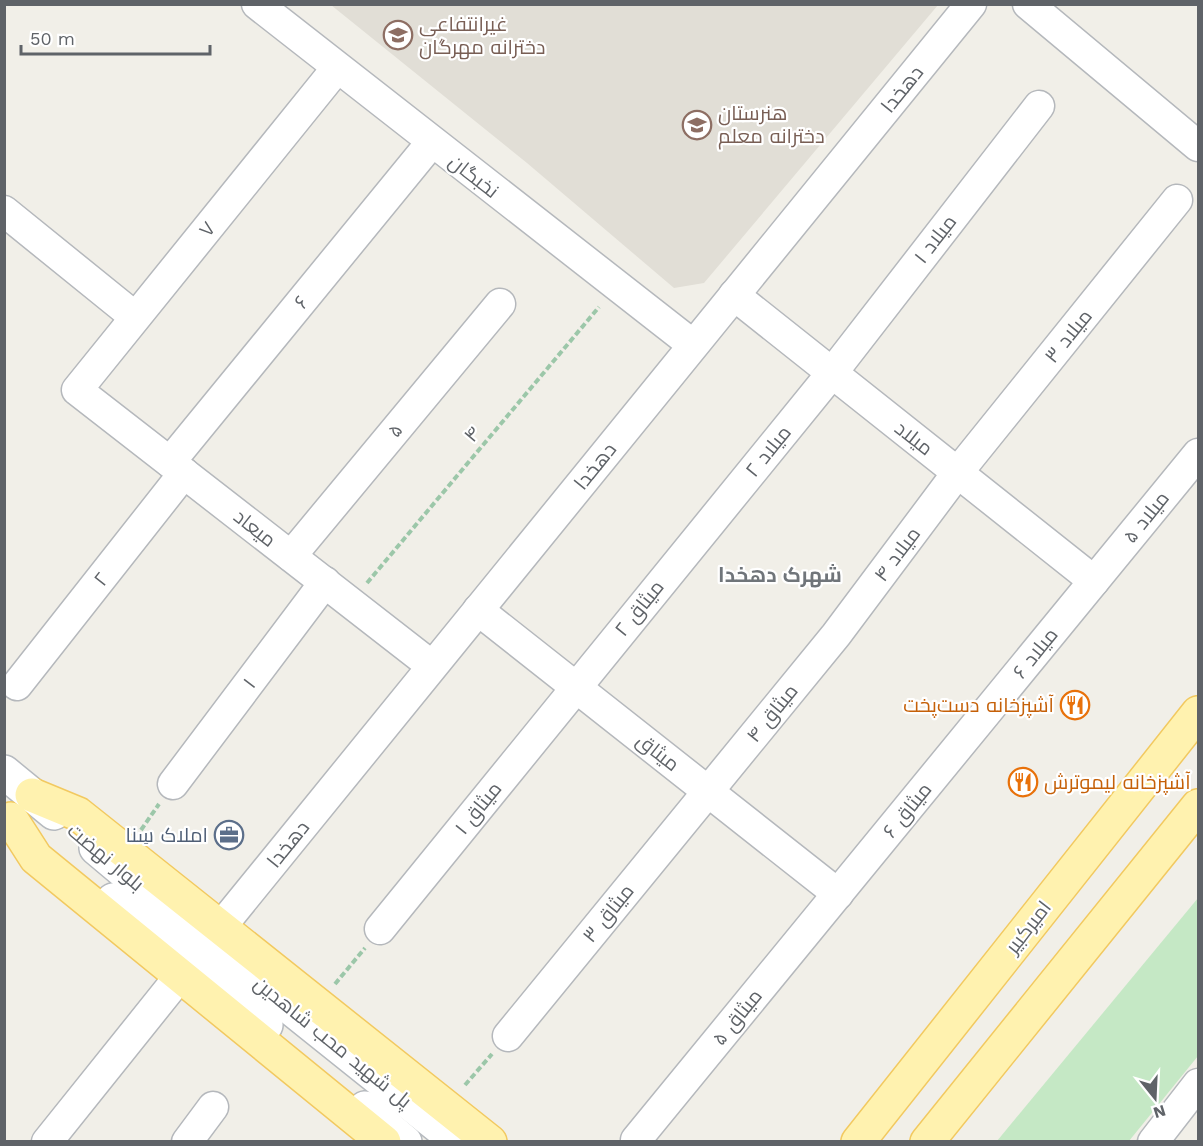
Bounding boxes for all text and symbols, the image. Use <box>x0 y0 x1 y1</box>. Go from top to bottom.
place label: غیرانتفاعی دخترانه مهرگان <box>419 12 546 60</box>
scale bar <box>21 18 210 56</box>
school or university icon: غیرانتفاعی دخترانه مهرگان <box>382 19 414 51</box>
text: 50 m <box>30 28 75 49</box>
street label: دهخدا <box>876 61 928 117</box>
place label: هنرستان دخترانه معلم <box>718 101 825 150</box>
school or university icon: هنرستان دخترانه معلم <box>681 109 713 141</box>
street label: نخبگان <box>444 149 504 204</box>
street label: میلاد ۱ <box>909 210 961 268</box>
street label: ۷ <box>194 217 220 241</box>
street label: ۶ <box>289 291 313 313</box>
street label: میلاد ۳ <box>1039 304 1097 368</box>
street label: میلاد <box>890 416 938 460</box>
street label: ۵ <box>382 418 408 442</box>
street label: میلاد ۲ <box>740 420 796 482</box>
street label: ۴ <box>459 421 485 447</box>
street label: دهخدا <box>569 438 621 494</box>
street label: میلاد ۵ <box>1118 486 1174 548</box>
street label: میعاد <box>229 504 281 552</box>
street label: میلاد ۴ <box>869 522 925 586</box>
district label: شهرک دهخدا <box>718 562 842 588</box>
street label: ۲ <box>88 567 114 591</box>
street label: میثاق ۲ <box>609 575 670 641</box>
street label: میلاد ۶ <box>1007 623 1063 683</box>
street label: ۱ <box>238 673 260 693</box>
street label: میثاق ۴ <box>741 679 803 748</box>
restaurant icon: آشپزخانه دست‌پخت <box>1059 689 1091 721</box>
place label: آشپزخانه دست‌پخت <box>903 693 1055 718</box>
street label: میثاق <box>631 728 684 777</box>
restaurant icon: آشپزخانه لیموترش <box>1007 766 1039 798</box>
place label: آشپزخانه لیموترش <box>1044 770 1191 795</box>
street label: میثاق ۱ <box>450 777 507 840</box>
street label: میثاق ۶ <box>877 778 937 843</box>
street label: دهخدا <box>262 816 314 872</box>
street label: بلوار نهضت <box>62 818 149 897</box>
office icon: املاک سِنا <box>213 819 245 851</box>
place label: املاک سِنا <box>126 823 208 847</box>
street label: میثاق ۳ <box>577 879 640 948</box>
street label: امیرکبیر <box>999 896 1056 959</box>
street label: پل شهید محب شاهدین <box>249 971 417 1114</box>
street label: میثاق ۵ <box>707 984 768 1051</box>
north arrow <box>1125 1068 1185 1128</box>
text: N <box>1151 1101 1168 1123</box>

